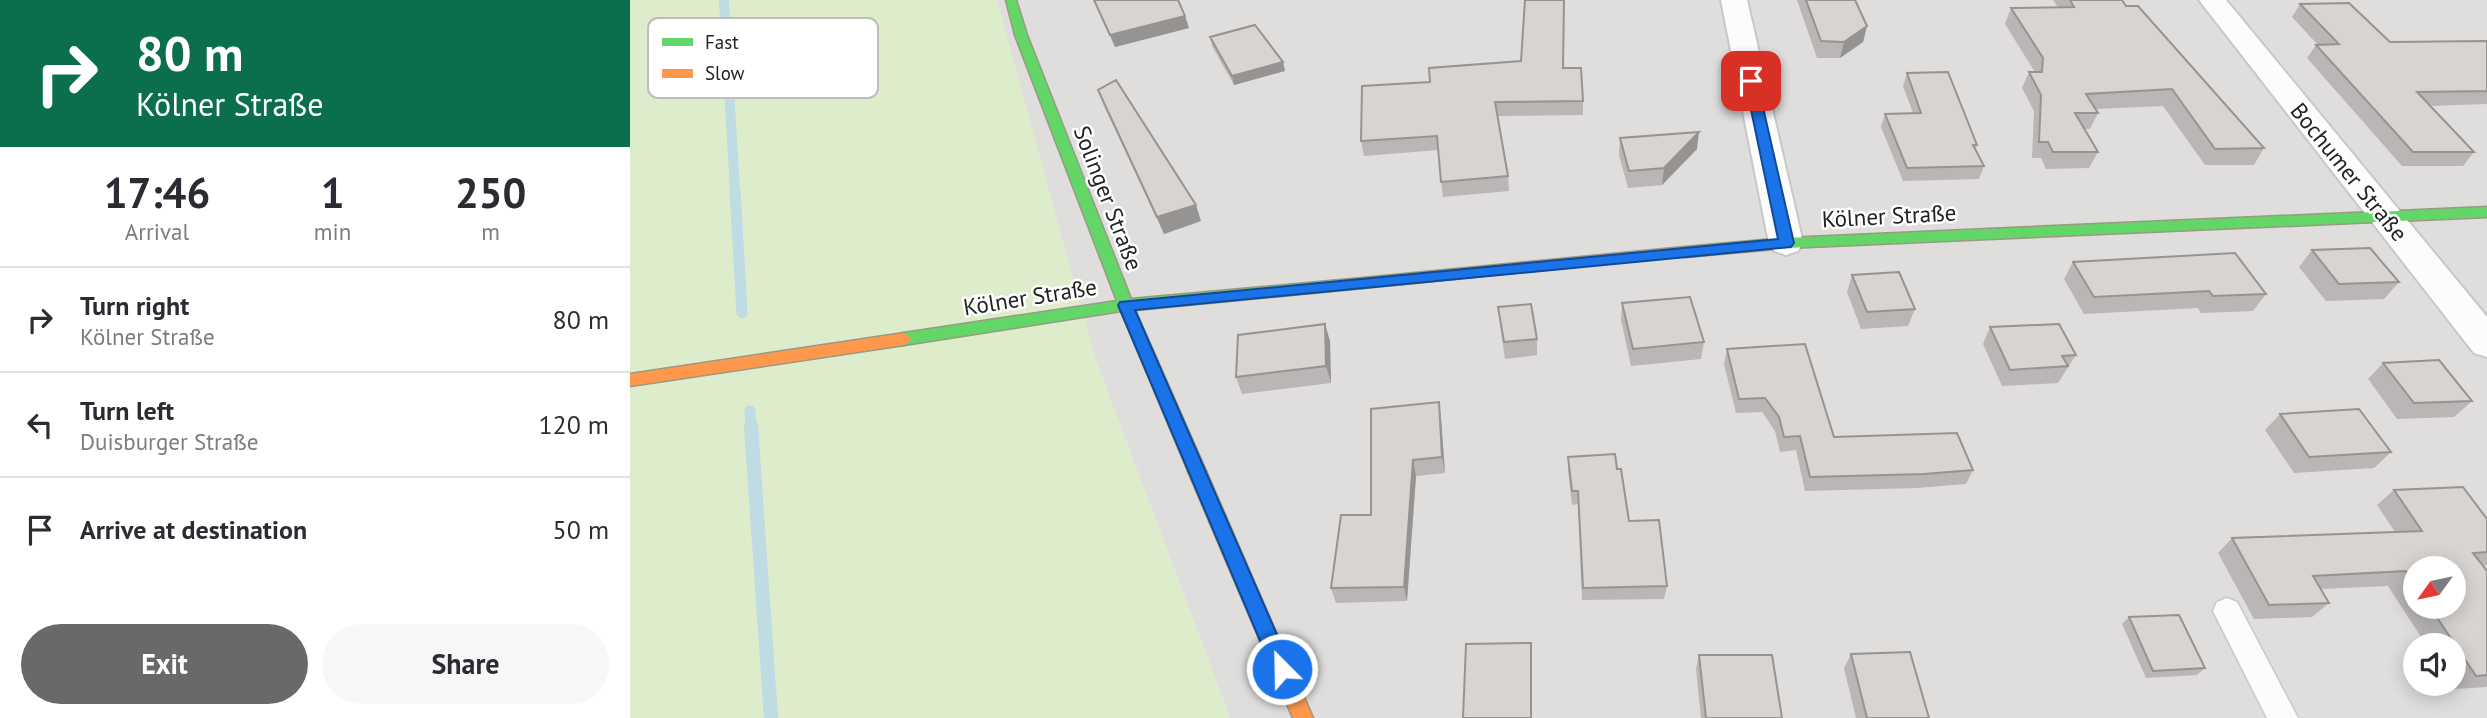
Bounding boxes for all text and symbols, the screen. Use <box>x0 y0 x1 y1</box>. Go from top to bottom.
legend <box>648 18 878 98</box>
text: 80 m <box>136 21 243 85</box>
icon: right <box>21 28 112 119</box>
text: Fast <box>705 30 739 54</box>
pin <box>1721 51 1781 111</box>
text: Slow <box>705 61 745 85</box>
icon: arrive <box>1732 62 1770 100</box>
text: Kölner Straße <box>136 83 323 125</box>
street label: Bochumer Straße <box>2285 97 2414 247</box>
street label: Solinger Straße <box>1068 121 1149 274</box>
text: 17:46 <box>104 165 210 220</box>
text: 1 <box>321 165 344 220</box>
text: 250 <box>455 165 526 220</box>
street label: Kölner Straße <box>1821 197 1957 234</box>
text: Arrival <box>125 217 189 246</box>
text: min <box>314 217 351 246</box>
text: m <box>481 217 500 246</box>
street label: Kölner Straße <box>961 272 1099 321</box>
text: Turn right <box>80 289 189 322</box>
icon: right <box>21 301 59 339</box>
text: 80 m <box>553 303 609 336</box>
text: Kölner Straße <box>80 322 215 351</box>
text: Turn left <box>80 394 174 427</box>
icon: left <box>21 406 59 444</box>
text: 120 m <box>538 408 609 441</box>
text: Duisburger Straße <box>80 427 258 456</box>
icon: arrive <box>21 511 59 549</box>
text: Arrive at destination <box>80 513 307 546</box>
text: 50 m <box>553 513 609 546</box>
north arrow <box>2403 556 2466 620</box>
map controls <box>2403 556 2466 696</box>
button: Exit <box>21 624 308 704</box>
button: Share <box>322 624 609 704</box>
position arrow <box>1245 632 1319 706</box>
button: sound <box>2403 633 2466 696</box>

